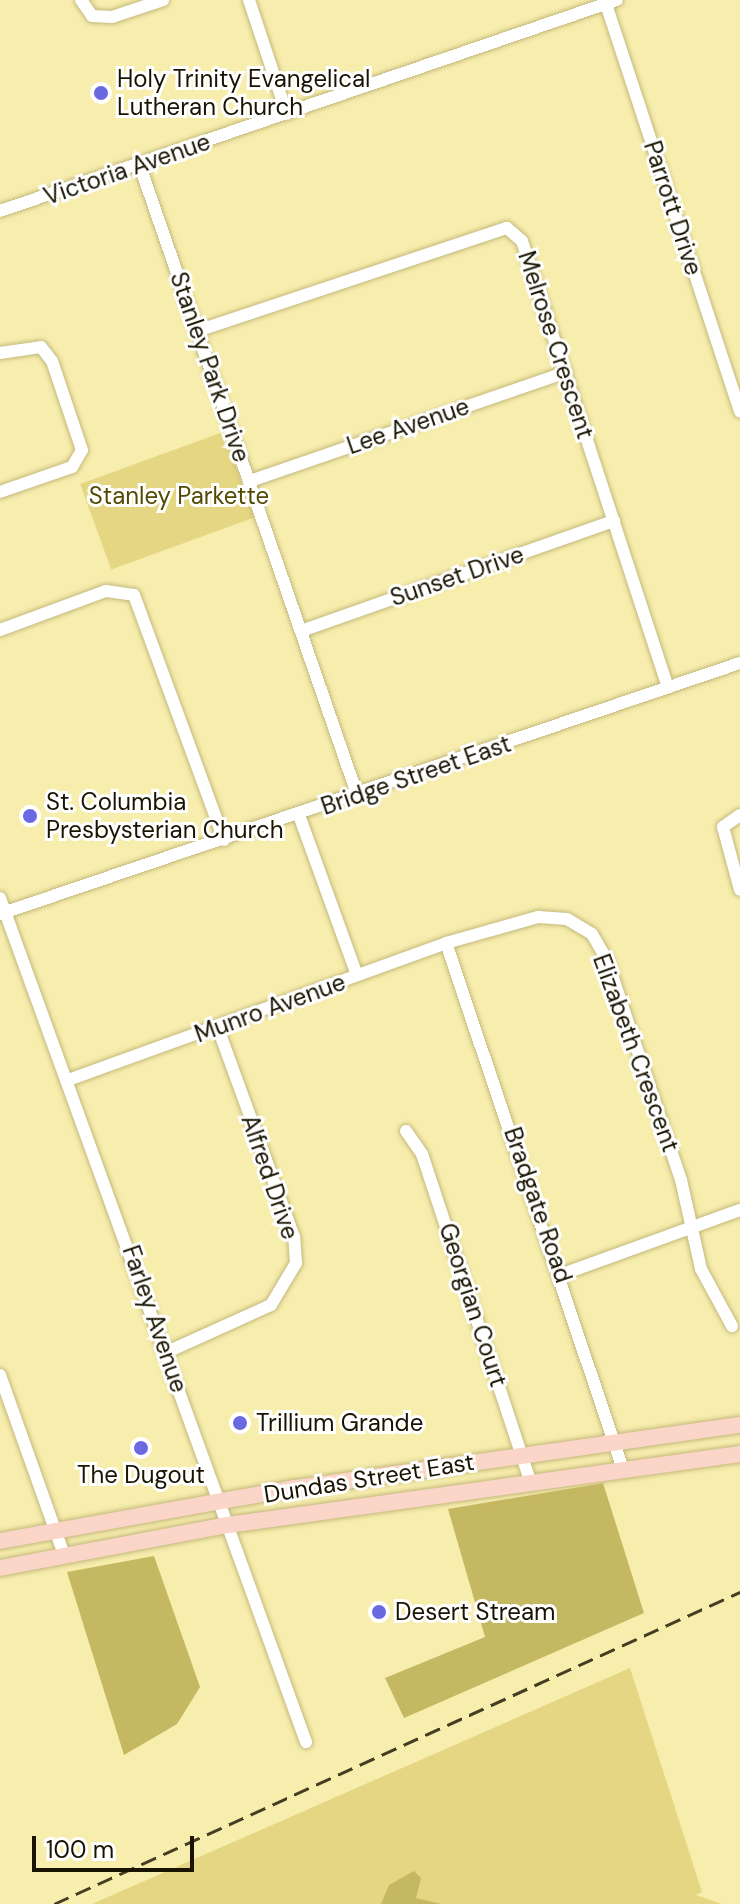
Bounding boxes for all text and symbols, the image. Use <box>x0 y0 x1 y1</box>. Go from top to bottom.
place label: Holy Trinity Evangelical Lutheran Church <box>117 65 370 121</box>
marker: Holy Trinity Evangelical Lutheran Church <box>92 84 110 102</box>
street label: Victoria Avenue <box>40 127 214 211</box>
street label: Parrott Drive <box>638 137 708 279</box>
street label: Melrose Crescent <box>512 247 600 443</box>
street label: Stanley Park Drive <box>164 268 256 466</box>
street label: Lee Avenue <box>343 392 473 460</box>
park label: Stanley Parkette <box>89 482 269 510</box>
street label: Sunset Drive <box>386 540 528 612</box>
street label: Bridge Street East <box>317 729 515 821</box>
place label: St. Columbia Presbysterian Church <box>46 788 284 844</box>
marker: St. Columbia Presbysterian Church <box>21 807 39 825</box>
street label: Elizabeth Crescent <box>587 950 685 1156</box>
street label: Munro Avenue <box>191 967 349 1049</box>
street label: Alfred Drive <box>235 1111 305 1243</box>
street label: Bradgate Road <box>498 1123 578 1287</box>
street label: Georgian Court <box>433 1219 513 1391</box>
street label: Farley Avenue <box>116 1242 194 1396</box>
place label: Trillium Grande <box>256 1409 423 1437</box>
marker: Trillium Grande <box>231 1414 249 1432</box>
marker: The Dugout <box>132 1439 150 1457</box>
street label: Dundas Street East <box>262 1447 476 1509</box>
place label: The Dugout <box>77 1461 205 1489</box>
place label: Desert Stream <box>395 1598 555 1626</box>
marker: Desert Stream <box>370 1603 388 1621</box>
scale bar <box>36 1820 198 1870</box>
text: 100 m <box>46 1834 114 1865</box>

